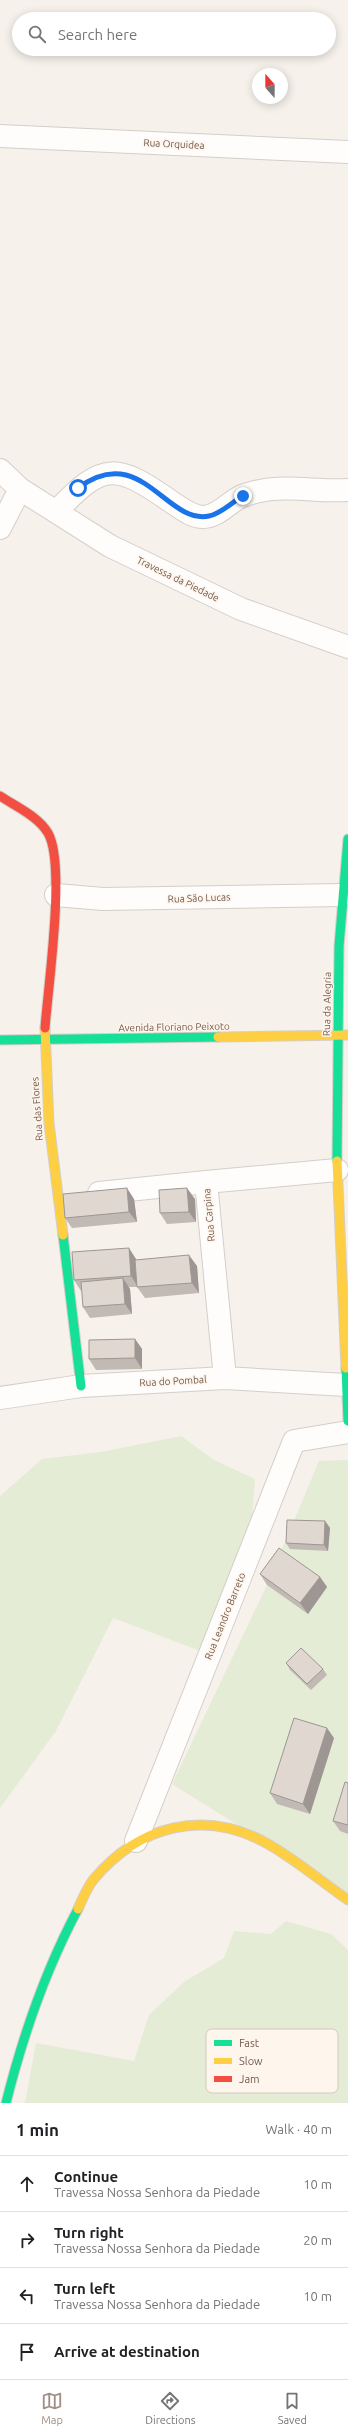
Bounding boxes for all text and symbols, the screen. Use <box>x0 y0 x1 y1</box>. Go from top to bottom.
search box <box>12 12 336 56</box>
icon: search <box>26 23 48 45</box>
text: Search here <box>58 26 137 43</box>
north arrow <box>252 68 288 104</box>
street label: Rua Orquidea <box>143 137 205 151</box>
route start <box>69 479 87 497</box>
route end <box>234 487 252 505</box>
street label: Travessa da Piedade <box>135 554 221 604</box>
street label: Rua São Lucas <box>167 891 231 905</box>
street label: Rua da Alegria <box>321 972 333 1036</box>
street label: Avenida Floriano Peixoto <box>118 1021 230 1033</box>
street label: Rua das Flores <box>29 1077 45 1141</box>
street label: Rua Carpina <box>201 1188 217 1242</box>
street label: Rua do Pombal <box>139 1374 207 1388</box>
street label: Rua Leandro Barreto <box>202 1571 248 1661</box>
legend <box>206 2029 338 2093</box>
text: Fast <box>239 2037 260 2049</box>
text: Slow <box>239 2055 263 2067</box>
text: Jam <box>239 2073 260 2085</box>
text: 1 min <box>16 2120 59 2139</box>
text: Walk · 40 m <box>266 2122 332 2136</box>
text: Continue <box>54 2168 118 2185</box>
icon: ahead <box>16 2173 38 2195</box>
text: 10 m <box>303 2177 332 2191</box>
text: Travessa Nossa Senhora da Piedade <box>54 2185 260 2199</box>
text: Turn right <box>54 2224 124 2241</box>
icon: right <box>16 2229 38 2251</box>
text: 20 m <box>303 2233 332 2247</box>
text: Travessa Nossa Senhora da Piedade <box>54 2241 260 2255</box>
text: Turn left <box>54 2280 115 2297</box>
icon: left <box>16 2285 38 2307</box>
text: 10 m <box>303 2289 332 2303</box>
text: Travessa Nossa Senhora da Piedade <box>54 2297 260 2311</box>
icon: arrive <box>16 2341 38 2363</box>
text: Arrive at destination <box>54 2343 200 2360</box>
tab: Map <box>41 2390 63 2426</box>
tab: Directions <box>145 2390 195 2426</box>
tab: Saved <box>278 2390 307 2426</box>

